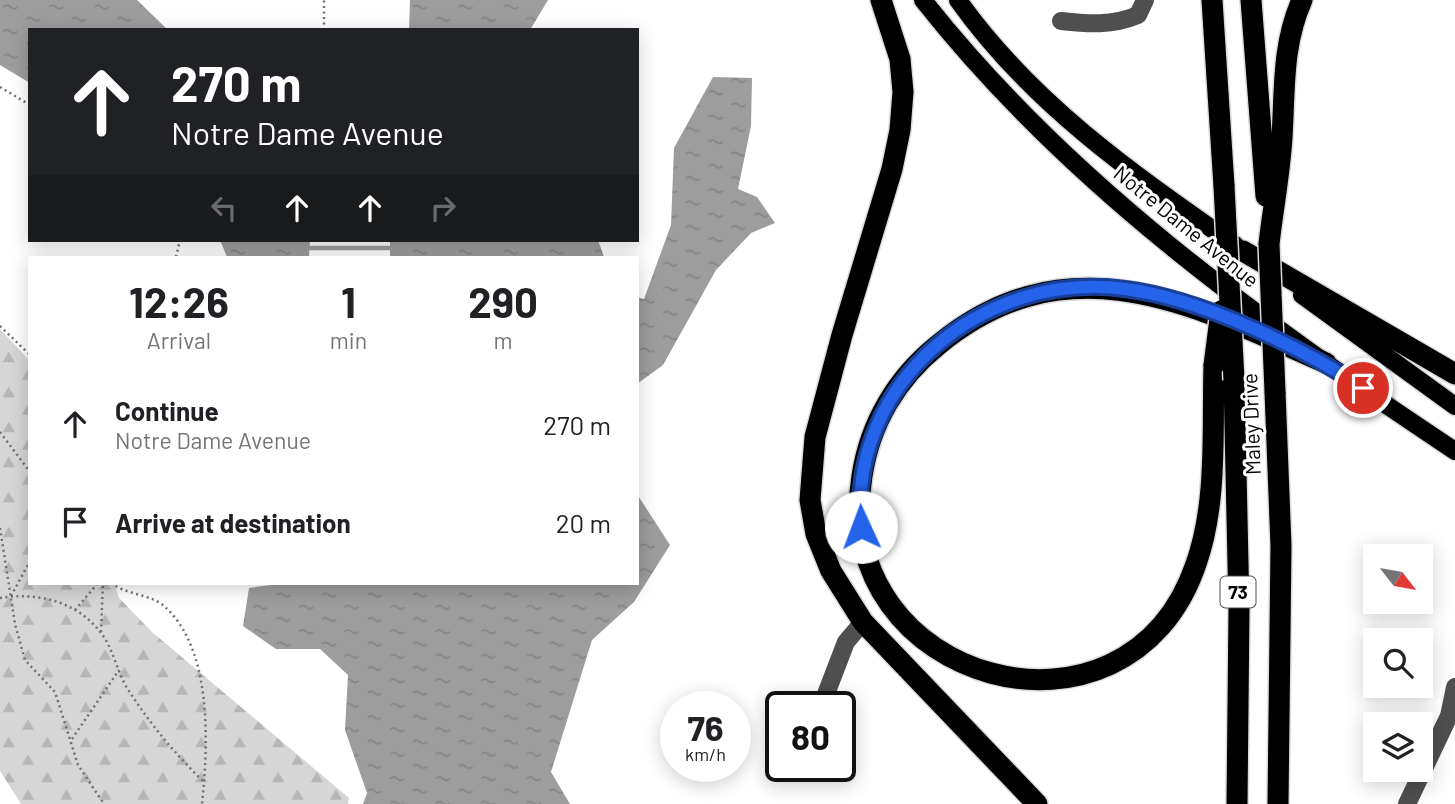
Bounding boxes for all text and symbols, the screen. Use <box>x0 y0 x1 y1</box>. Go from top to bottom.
text: 270 m <box>171 53 301 112</box>
icon: ahead <box>56 56 147 147</box>
text: Notre Dame Avenue <box>171 113 444 151</box>
street label: Notre Dame Avenue <box>1110 160 1264 292</box>
icon: left <box>205 189 243 227</box>
icon: ahead <box>278 189 316 227</box>
icon: ahead <box>351 189 389 227</box>
icon: right <box>424 189 462 227</box>
text: 12:26 <box>129 276 229 326</box>
text: 1 <box>341 276 356 326</box>
text: 290 <box>468 276 538 326</box>
text: Arrival <box>147 326 211 354</box>
text: min <box>330 326 367 354</box>
text: m <box>494 326 513 354</box>
pin <box>1333 358 1393 418</box>
icon: arrive <box>1344 369 1382 407</box>
street label: Maley Drive <box>1236 373 1265 476</box>
text: Continue <box>115 395 219 426</box>
icon: ahead <box>56 405 94 443</box>
text: 270 m <box>543 409 611 440</box>
text: Notre Dame Avenue <box>115 426 311 454</box>
position arrow <box>824 490 898 564</box>
icon: arrive <box>56 503 94 541</box>
text: Arrive at destination <box>115 507 351 538</box>
text: 20 m <box>556 507 611 538</box>
north arrow <box>1363 544 1433 614</box>
map controls <box>1363 544 1433 782</box>
road number: 73 <box>1220 576 1256 608</box>
button: search <box>1363 628 1433 698</box>
speed limit sign: 80 <box>765 691 856 782</box>
text: 76 <box>687 706 724 748</box>
button: layers <box>1363 712 1433 782</box>
text: km/h <box>685 743 726 765</box>

